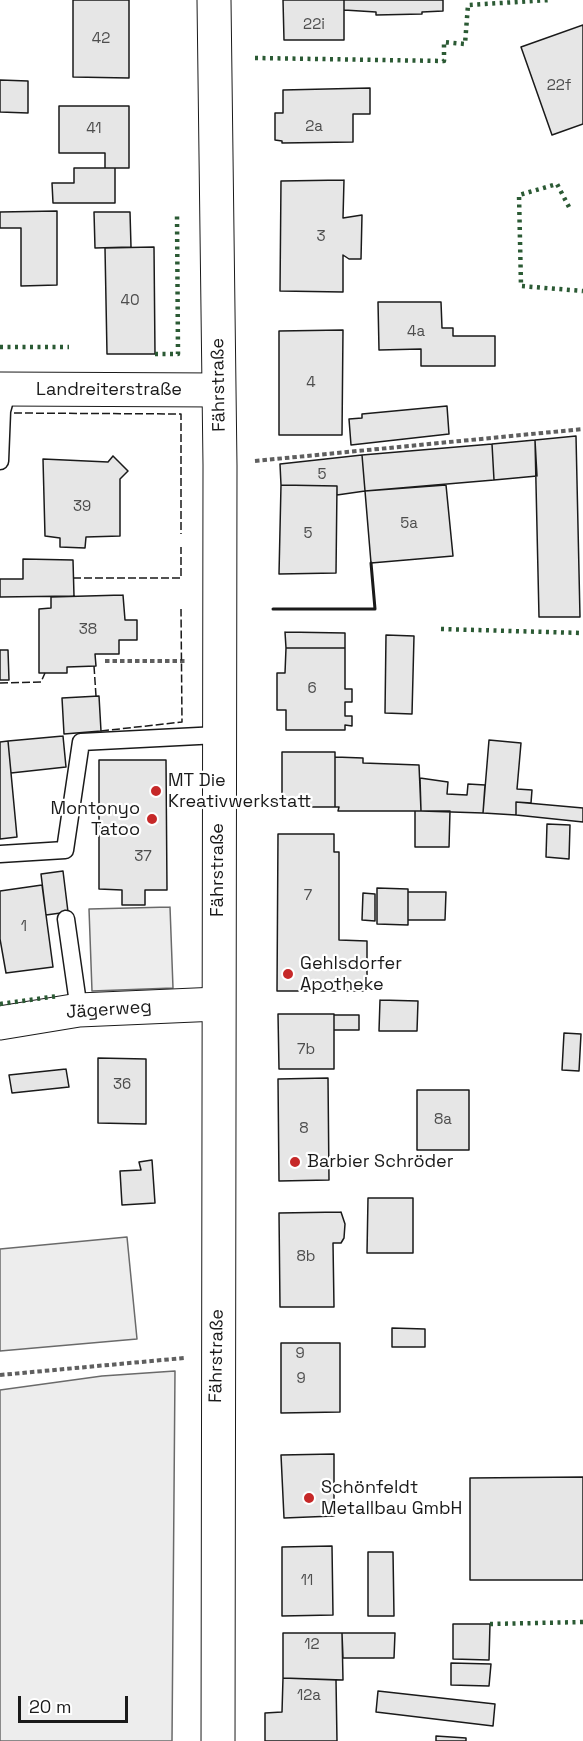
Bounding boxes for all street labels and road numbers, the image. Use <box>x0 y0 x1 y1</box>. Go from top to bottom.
street label: Fährstraße <box>207 338 231 432</box>
street label: Landreiterstraße <box>36 379 182 401</box>
street label: Fährstraße <box>207 823 229 917</box>
street label: Jägerweg <box>65 996 153 1024</box>
street label: Fährstraße <box>205 1309 229 1403</box>

